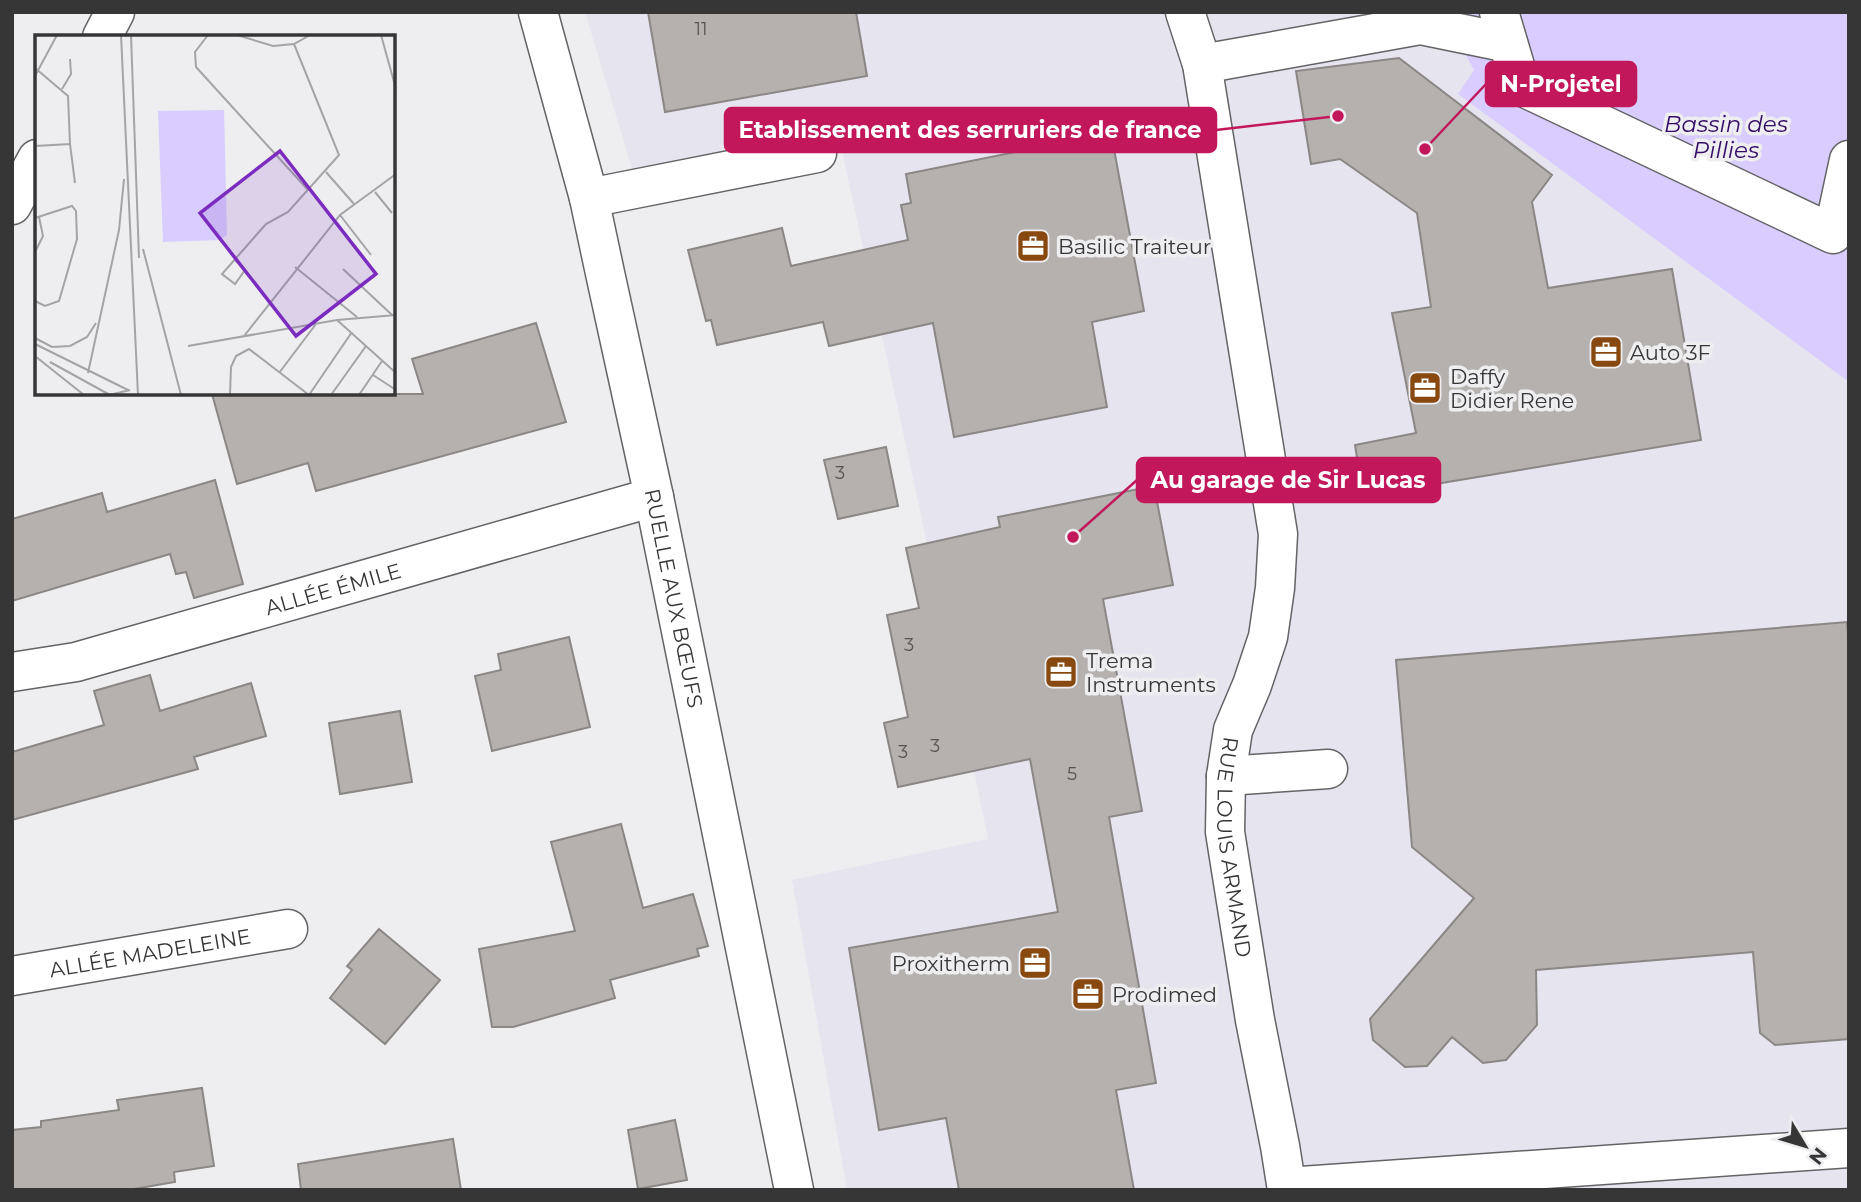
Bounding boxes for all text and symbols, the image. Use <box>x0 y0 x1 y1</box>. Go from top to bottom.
house number: 11 <box>695 18 708 40</box>
inset map <box>35 35 396 396</box>
callout: N-Projetel <box>1486 62 1636 106</box>
text: N-Projetel <box>1500 70 1622 98</box>
callout: Etablissement des serruriers de france <box>725 108 1216 152</box>
water label: Bassin des Pillies <box>1664 110 1788 164</box>
text: Etablissement des serruriers de france <box>738 116 1202 144</box>
office icon: Basilic Traiteur <box>1014 227 1052 265</box>
place label: Basilic Traiteur <box>1058 234 1211 259</box>
office icon: Auto 3F <box>1587 333 1625 371</box>
place label: Auto 3F <box>1630 340 1711 365</box>
place label: Daffy Didier Rene <box>1450 364 1574 413</box>
office icon: Daffy Didier Rene <box>1406 369 1444 407</box>
callout: Au garage de Sir Lucas <box>1137 458 1440 502</box>
house number: 3 <box>835 462 845 484</box>
text: Au garage de Sir Lucas <box>1150 466 1425 494</box>
street label: RUELLE AUX BŒUFS <box>640 486 709 710</box>
street label: ALLÉE ÉMILE <box>262 557 404 620</box>
house number: 3 <box>904 634 914 656</box>
place label: Trema Instruments <box>1086 648 1216 697</box>
office icon: Trema Instruments <box>1042 653 1080 691</box>
house number: 3 <box>930 735 940 757</box>
street label: RUE LOUIS ARMAND <box>1212 735 1257 959</box>
house number: 3 <box>898 741 908 763</box>
house number: 5 <box>1067 763 1077 785</box>
street label: ALLÉE MADELEINE <box>47 923 253 982</box>
office icon: Proxitherm <box>1016 944 1054 982</box>
place label: Proxitherm <box>892 951 1010 976</box>
office icon: Prodimed <box>1069 975 1107 1013</box>
place label: Prodimed <box>1112 982 1217 1007</box>
north arrow <box>1770 1111 1840 1181</box>
text: N <box>1804 1143 1832 1169</box>

